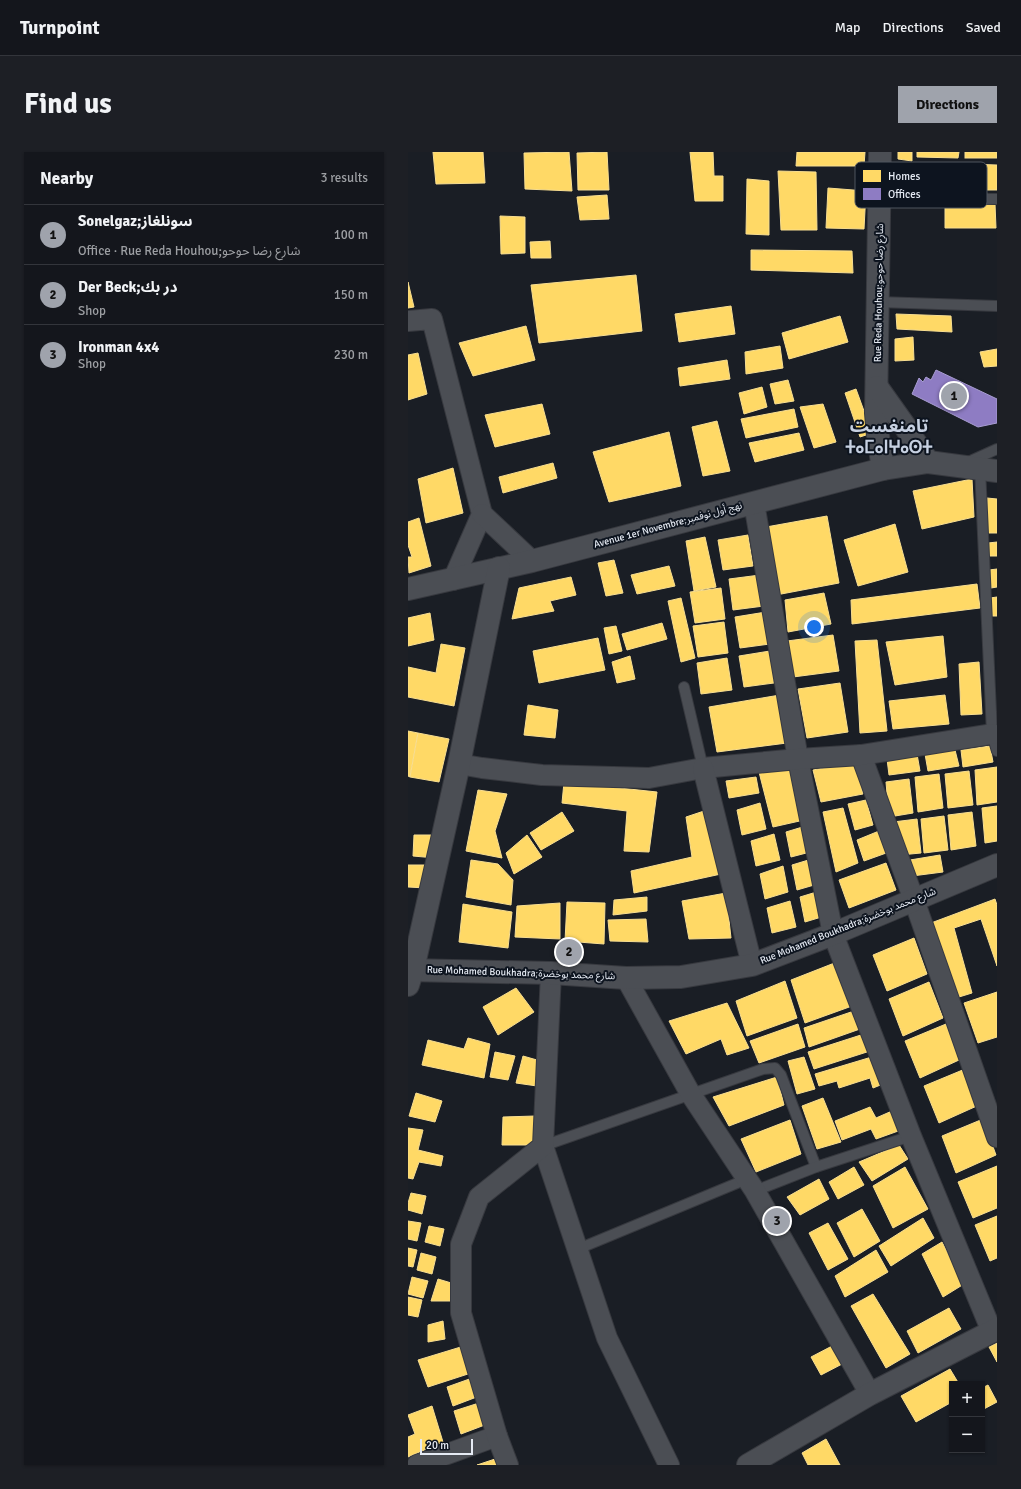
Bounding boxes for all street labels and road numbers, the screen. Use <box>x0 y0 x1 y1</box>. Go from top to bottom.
street label: Rue Reda Houhou;شارع رضا حوحو <box>872 223 887 362</box>
street label: Avenue 1er Novembre;نهج أول نوفمبر <box>592 499 744 552</box>
street label: Rue Mohamed Boukhadra;شارع محمد بوخضرة <box>758 885 938 968</box>
street label: Rue Mohamed Boukhadra;شارع محمد بوخضرة <box>426 964 616 983</box>

